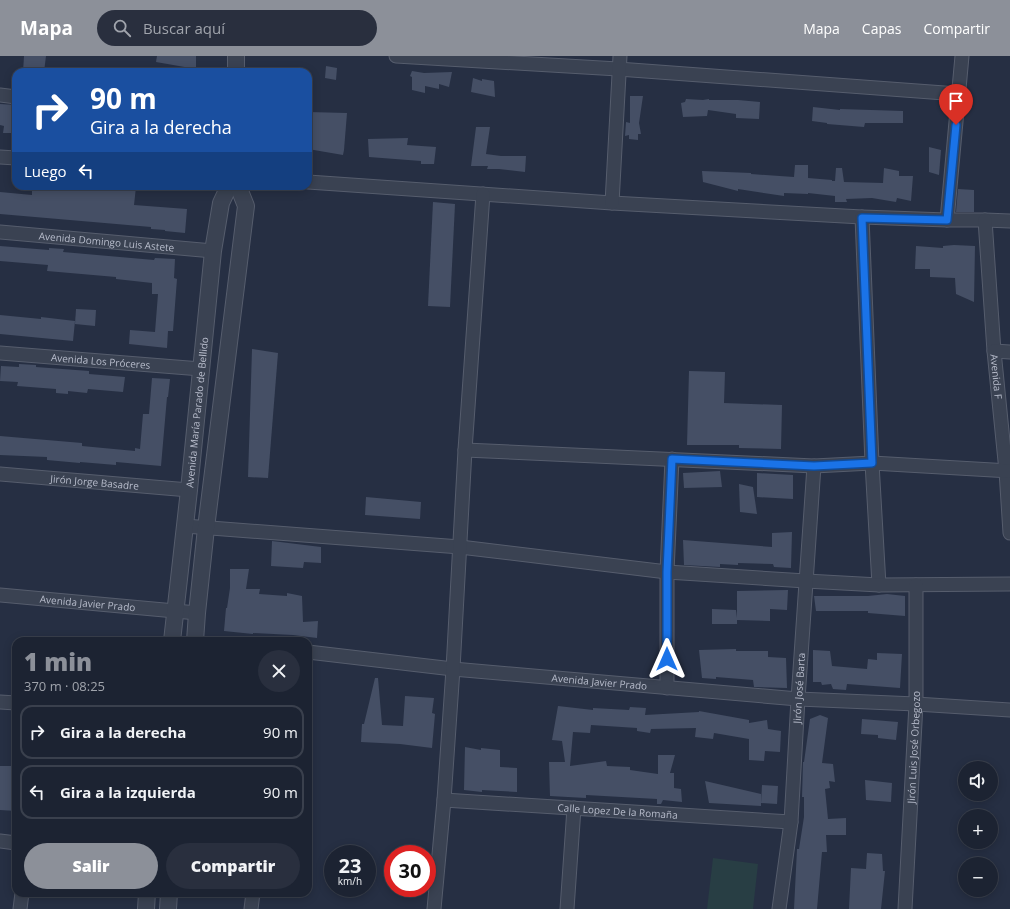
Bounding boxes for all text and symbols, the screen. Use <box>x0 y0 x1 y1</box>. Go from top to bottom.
search box <box>97 10 377 46</box>
text: Mapa <box>20 15 73 41</box>
icon: search <box>111 17 133 39</box>
text: Buscar aquí <box>143 18 225 38</box>
text: Mapa <box>803 19 840 38</box>
text: Capas <box>862 19 901 38</box>
text: Compartir <box>923 19 990 38</box>
text: 90 m <box>90 79 157 117</box>
icon: right <box>24 84 76 136</box>
pin <box>939 84 973 125</box>
icon: arrive <box>945 90 967 112</box>
text: Gira a la derecha <box>90 115 232 139</box>
icon: left <box>75 160 97 182</box>
text: Luego <box>24 161 67 181</box>
street label: Avenida Domingo Luis Astete <box>38 228 175 255</box>
street label: Avenida María Parado de Bellido <box>182 336 211 488</box>
street label: Avenida Los Próceres <box>50 350 151 372</box>
street label: Avenida F <box>987 353 1006 400</box>
street label: Jirón Jorge Basadre <box>49 471 140 493</box>
street label: Avenida Javier Prado <box>39 592 136 614</box>
position arrow <box>646 638 688 680</box>
text: 1 min <box>24 645 92 678</box>
button: close <box>258 650 300 692</box>
street label: Jirón José Barta <box>790 652 808 725</box>
street label: Avenida Javier Prado <box>551 671 648 693</box>
text: 370 m · 08:25 <box>24 677 105 695</box>
street label: Jirón Luis José Orbegozo <box>904 691 923 805</box>
icon: right <box>26 721 48 743</box>
text: Gira a la derecha <box>60 722 186 742</box>
text: 90 m <box>263 722 298 742</box>
map controls <box>958 761 998 897</box>
button: sound <box>958 761 998 801</box>
icon: left <box>26 781 48 803</box>
text: Gira a la izquierda <box>60 782 196 802</box>
text: 90 m <box>263 782 298 802</box>
street label: Calle Lopez De la Romaña <box>557 800 678 822</box>
button: + <box>958 809 998 849</box>
button: Salir <box>24 843 158 889</box>
button: Compartir <box>166 843 300 889</box>
speed limit sign: 30 <box>384 845 436 897</box>
text: 23 <box>339 852 361 879</box>
button: − <box>958 857 998 897</box>
text: km/h <box>338 874 362 888</box>

